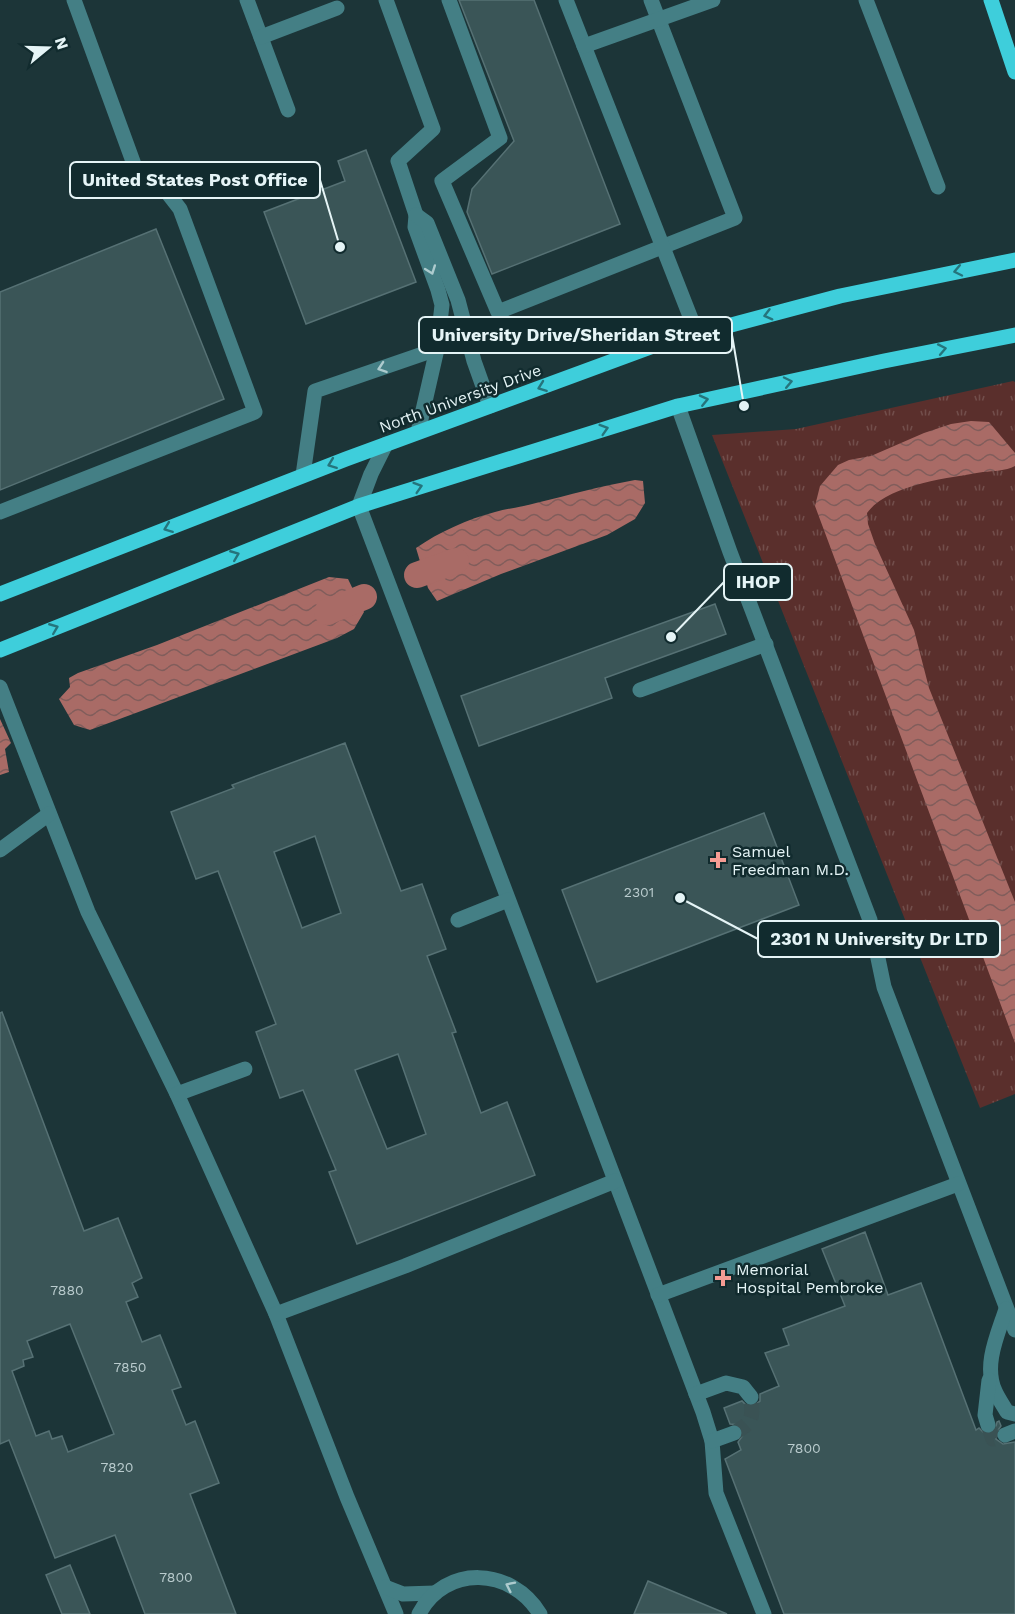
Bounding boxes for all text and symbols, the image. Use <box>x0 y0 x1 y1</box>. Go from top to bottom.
north arrow <box>18 18 78 78</box>
text: N <box>51 35 73 52</box>
callout: United States Post Office <box>70 162 320 198</box>
text: United States Post Office <box>82 169 308 190</box>
one-way arrow <box>953 264 963 277</box>
one-way arrow <box>424 265 437 275</box>
one-way arrow <box>763 308 773 321</box>
callout: University Drive/Sheridan Street <box>419 317 732 353</box>
text: University Drive/Sheridan Street <box>432 324 720 345</box>
one-way arrow <box>936 343 946 356</box>
street label: North University Drive <box>377 360 544 437</box>
one-way arrow <box>377 360 388 373</box>
one-way arrow <box>783 376 793 389</box>
one-way arrow <box>537 379 548 392</box>
one-way arrow <box>699 395 709 408</box>
one-way arrow <box>598 424 609 436</box>
one-way arrow <box>327 457 338 469</box>
one-way arrow <box>412 482 423 494</box>
one-way arrow <box>163 521 174 533</box>
one-way arrow <box>229 550 240 562</box>
callout: IHOP <box>724 564 792 600</box>
text: IHOP <box>736 571 780 592</box>
one-way arrow <box>48 623 59 635</box>
place label: Samuel Freedman M.D. <box>732 842 849 879</box>
marker: Samuel Freedman M.D. <box>709 851 727 869</box>
house number: 2301 <box>624 884 654 900</box>
callout: 2301 N University Dr LTD <box>758 921 1000 957</box>
text: 2301 N University Dr LTD <box>770 928 988 949</box>
place label: Memorial Hospital Pembroke <box>736 1260 884 1297</box>
marker: Memorial Hospital Pembroke <box>714 1269 732 1287</box>
house number: 7880 <box>50 1282 84 1298</box>
house number: 7850 <box>113 1359 147 1375</box>
house number: 7800 <box>787 1440 821 1456</box>
house number: 7820 <box>100 1459 134 1475</box>
house number: 7800 <box>159 1569 193 1585</box>
one-way arrow <box>505 1581 516 1593</box>

